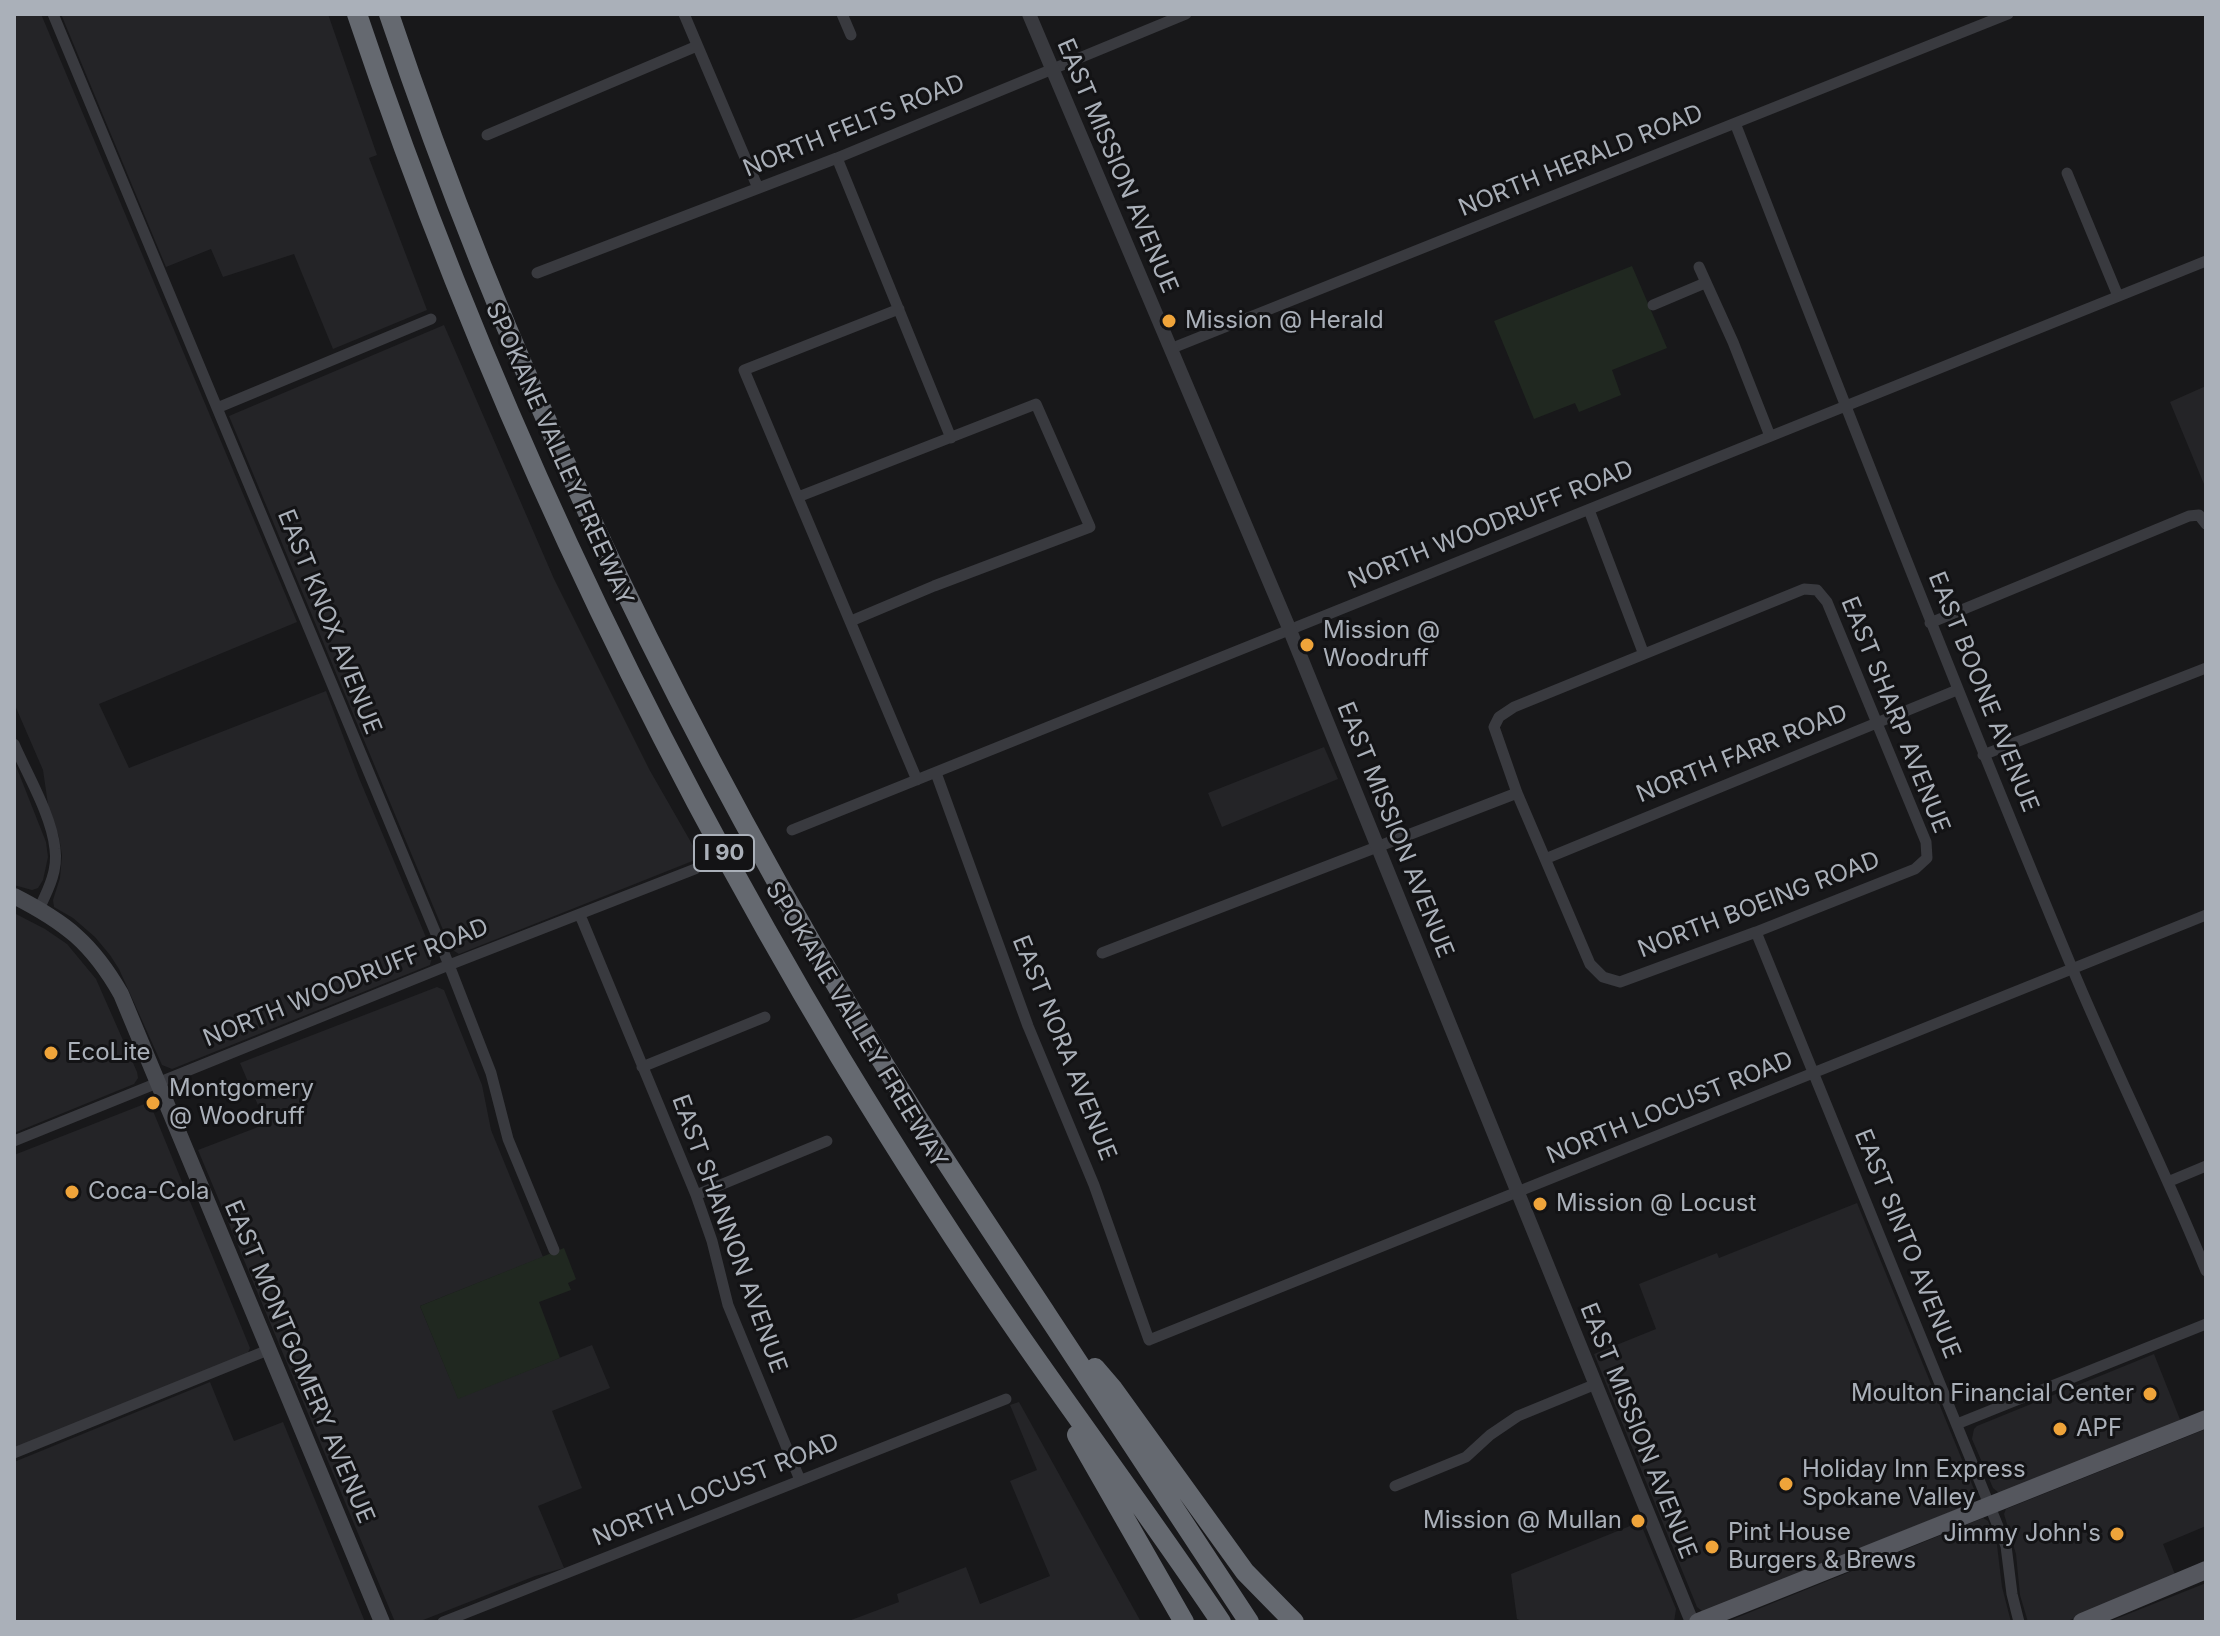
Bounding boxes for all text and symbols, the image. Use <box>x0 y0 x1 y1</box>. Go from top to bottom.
street label: EAST MISSION AVENUE <box>1050 35 1184 297</box>
street label: NORTH FELTS ROAD <box>739 68 969 184</box>
street label: NORTH HERALD ROAD <box>1455 99 1707 223</box>
street label: SPOKANE VALLEY FREEWAY <box>479 298 639 610</box>
place label: Mission @ Herald <box>1185 307 1384 335</box>
marker: Mission @ Herald <box>1160 312 1178 330</box>
street label: NORTH WOODRUFF ROAD <box>1344 455 1638 595</box>
street label: EAST KNOX AVENUE <box>271 505 387 739</box>
street label: EAST BOONE AVENUE <box>1922 568 2044 816</box>
street label: EAST SHARP AVENUE <box>1834 593 1956 837</box>
place label: Mission @ Woodruff <box>1323 617 1440 673</box>
marker: Mission @ Woodruff <box>1298 636 1316 654</box>
street label: EAST MISSION AVENUE <box>1330 698 1460 962</box>
street label: NORTH FARR ROAD <box>1632 699 1852 809</box>
road number: I 90 <box>694 835 754 871</box>
street label: NORTH BOEING ROAD <box>1634 846 1884 964</box>
street label: SPOKANE VALLEY FREEWAY <box>759 877 953 1173</box>
street label: NORTH WOODRUFF ROAD <box>199 913 493 1053</box>
street label: EAST NORA AVENUE <box>1006 931 1122 1165</box>
place label: EcoLite <box>67 1039 151 1067</box>
marker: EcoLite <box>42 1044 60 1062</box>
street label: NORTH LOCUST ROAD <box>1543 1045 1797 1171</box>
place label: Montgomery @ Woodruff <box>169 1075 314 1131</box>
street label: EAST SHANNON AVENUE <box>665 1091 793 1377</box>
marker: Montgomery @ Woodruff <box>144 1094 162 1112</box>
street label: EAST SINTO AVENUE <box>1848 1125 1966 1363</box>
place label: Coca-Cola <box>88 1178 210 1206</box>
marker: Coca-Cola <box>63 1183 81 1201</box>
place label: Mission @ Locust <box>1556 1190 1756 1218</box>
marker: Mission @ Locust <box>1531 1195 1549 1213</box>
street label: EAST MONTGOMERY AVENUE <box>218 1196 380 1528</box>
street label: EAST MISSION AVENUE <box>1573 1299 1703 1563</box>
place label: Moulton Financial Center <box>1851 1380 2134 1408</box>
marker: Moulton Financial Center <box>2141 1385 2159 1403</box>
place label: APF <box>2076 1415 2122 1443</box>
marker: APF <box>2051 1420 2069 1438</box>
street label: NORTH LOCUST ROAD <box>589 1427 843 1553</box>
place label: Holiday Inn Express Spokane Valley <box>1802 1456 2026 1512</box>
marker: Holiday Inn Express Spokane Valley <box>1777 1475 1795 1493</box>
place label: Mission @ Mullan <box>1423 1507 1622 1535</box>
marker: Mission @ Mullan <box>1629 1512 1647 1530</box>
place label: Pint House Burgers & Brews <box>1728 1519 1916 1575</box>
place label: Jimmy John's <box>1943 1520 2101 1548</box>
marker: Jimmy John's <box>2108 1525 2126 1543</box>
marker: Pint House Burgers & Brews <box>1703 1538 1721 1556</box>

